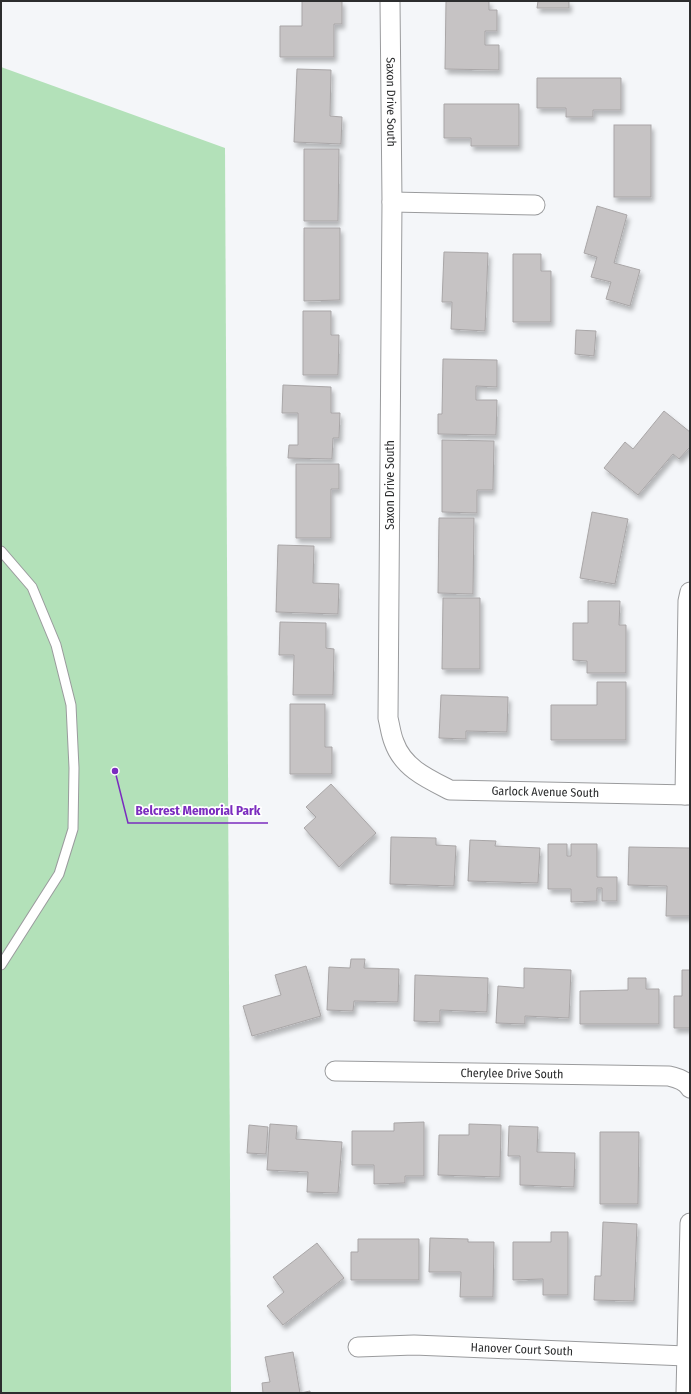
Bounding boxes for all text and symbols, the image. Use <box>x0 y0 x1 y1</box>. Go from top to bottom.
street label: Saxon Drive South <box>384 57 398 147</box>
street label: Saxon Drive South <box>383 440 397 530</box>
street label: Garlock Avenue South <box>491 784 599 800</box>
callout: Belcrest Memorial Park <box>128 798 268 823</box>
text: Belcrest Memorial Park <box>136 803 261 818</box>
street label: Cherylee Drive South <box>461 1066 563 1081</box>
street label: Hanover Court South <box>471 1340 573 1358</box>

